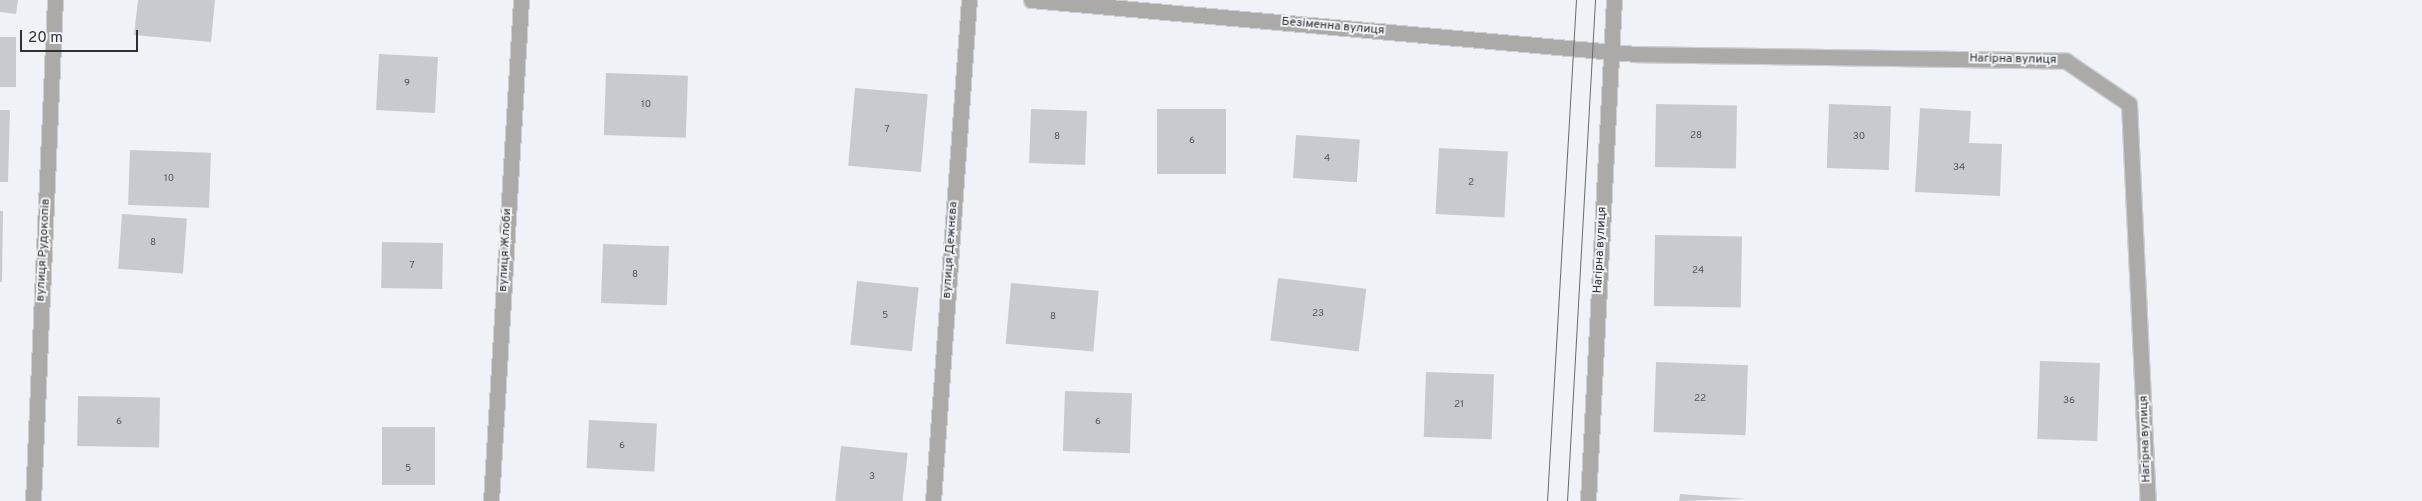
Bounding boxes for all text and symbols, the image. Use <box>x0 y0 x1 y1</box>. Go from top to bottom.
street label: Безіменна вулиця <box>1281 15 1385 39</box>
scale bar <box>22 20 140 52</box>
text: 20 m <box>28 29 63 48</box>
street label: Нагірна вулиця <box>1969 52 2057 68</box>
house number: 9 <box>404 78 410 90</box>
house number: 10 <box>641 99 651 111</box>
house number: 7 <box>884 124 890 136</box>
house number: 28 <box>1690 130 1702 142</box>
house number: 8 <box>1054 131 1060 143</box>
house number: 30 <box>1853 131 1865 143</box>
house number: 6 <box>1189 135 1195 147</box>
house number: 4 <box>1324 153 1330 165</box>
house number: 34 <box>1953 162 1965 174</box>
house number: 10 <box>164 173 174 185</box>
house number: 2 <box>1468 177 1474 189</box>
street label: вулиця Рудокопів <box>34 198 54 302</box>
street label: вулиця Дежнєва <box>940 201 962 299</box>
street label: Нагірна вулиця <box>1592 206 1610 294</box>
street label: вулиця Жлоби <box>497 208 515 292</box>
house number: 8 <box>150 237 156 249</box>
house number: 7 <box>409 260 415 272</box>
house number: 24 <box>1692 265 1704 277</box>
house number: 8 <box>632 269 638 281</box>
house number: 23 <box>1312 308 1324 320</box>
house number: 5 <box>882 310 888 322</box>
house number: 8 <box>1050 311 1056 323</box>
house number: 22 <box>1694 393 1706 405</box>
house number: 36 <box>2063 395 2075 407</box>
street label: Нагірна вулиця <box>2137 395 2155 483</box>
house number: 21 <box>1454 399 1464 411</box>
house number: 6 <box>116 416 122 428</box>
house number: 6 <box>1095 416 1101 428</box>
house number: 6 <box>619 440 625 452</box>
house number: 5 <box>405 463 411 475</box>
house number: 3 <box>869 471 875 483</box>

